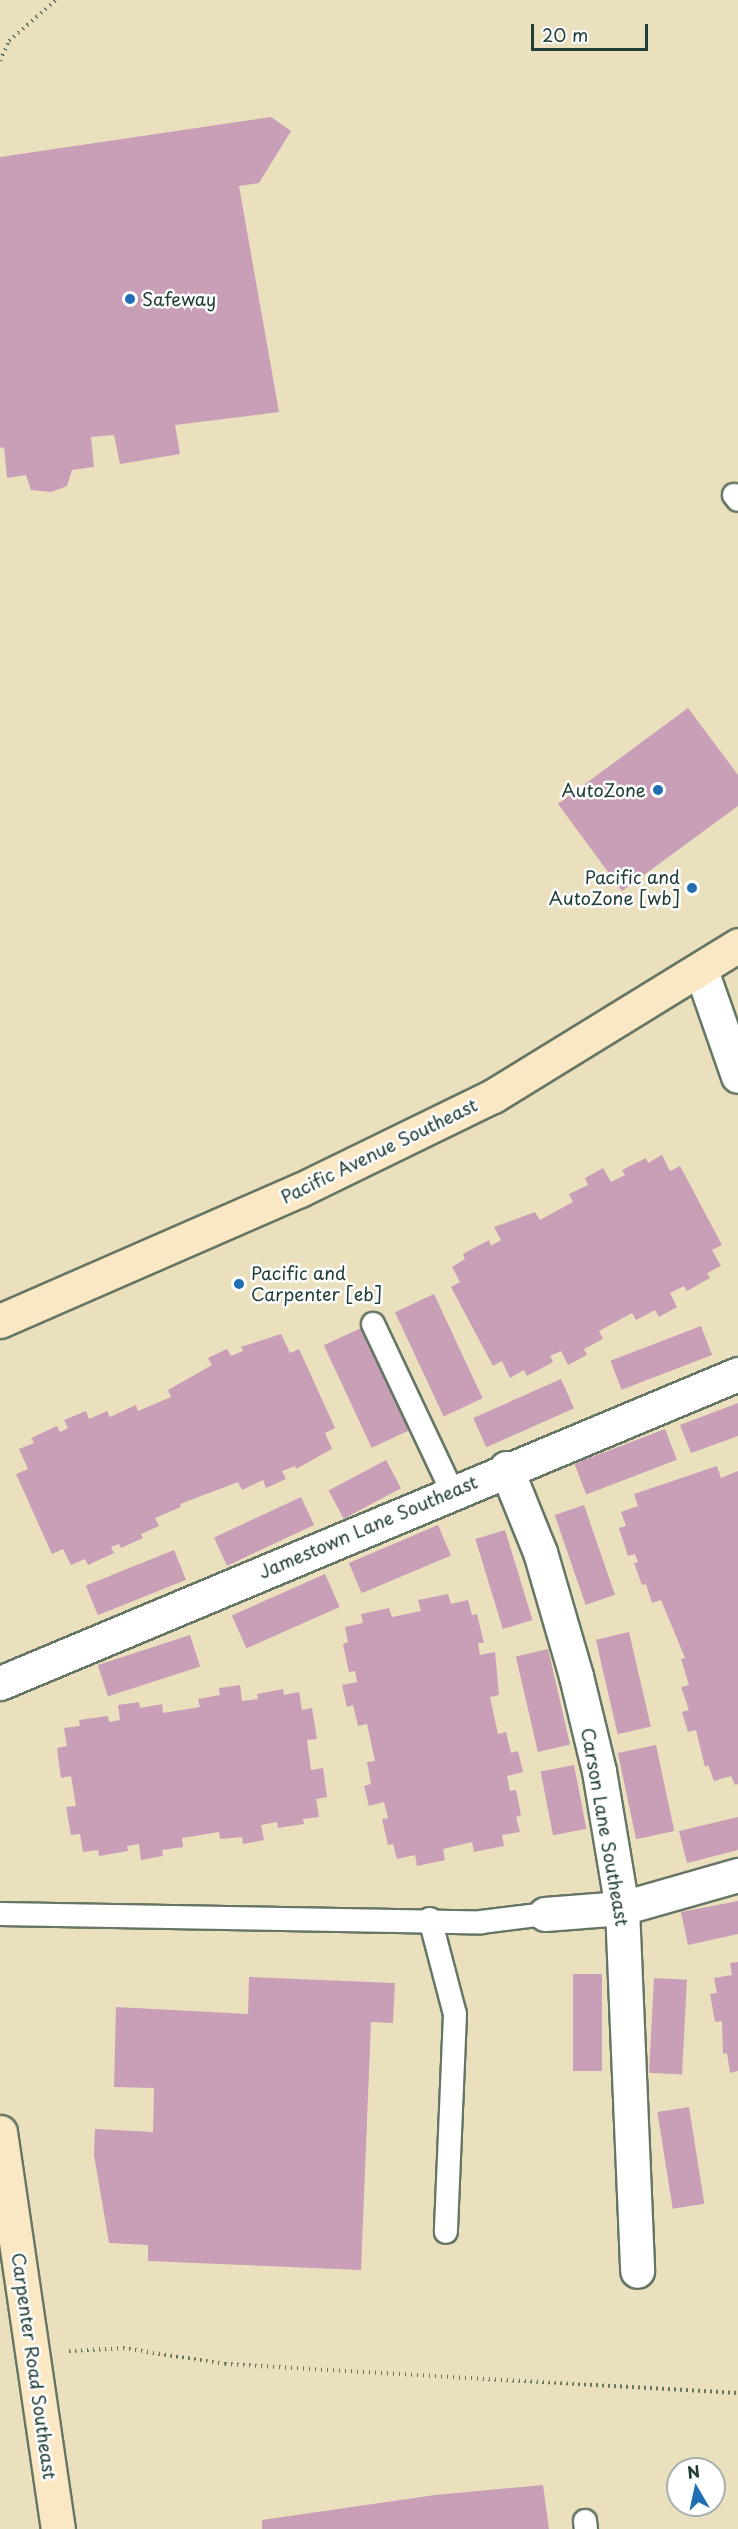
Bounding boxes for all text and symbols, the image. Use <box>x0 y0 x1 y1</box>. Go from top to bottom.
scale bar <box>534 12 651 50</box>
text: 20 m <box>542 21 588 48</box>
place label: Safeway <box>142 288 216 310</box>
marker: Safeway <box>123 292 137 306</box>
place label: AutoZone <box>562 779 646 801</box>
marker: AutoZone <box>651 783 665 797</box>
place label: Pacific and AutoZone [wb] <box>548 867 680 910</box>
marker: Pacific and AutoZone [wb] <box>685 881 699 895</box>
street label: Pacific Avenue Southeast <box>277 1094 481 1208</box>
place label: Pacific and Carpenter [eb] <box>251 1263 383 1306</box>
marker: Pacific and Carpenter [eb] <box>232 1277 246 1291</box>
street label: Jamestown Lane Southeast <box>256 1471 480 1583</box>
street label: Carson Lane Southeast <box>577 1726 633 1928</box>
street label: Carpenter Road Southeast <box>7 2251 61 2481</box>
north arrow <box>666 2457 726 2517</box>
text: N <box>685 2458 702 2484</box>

